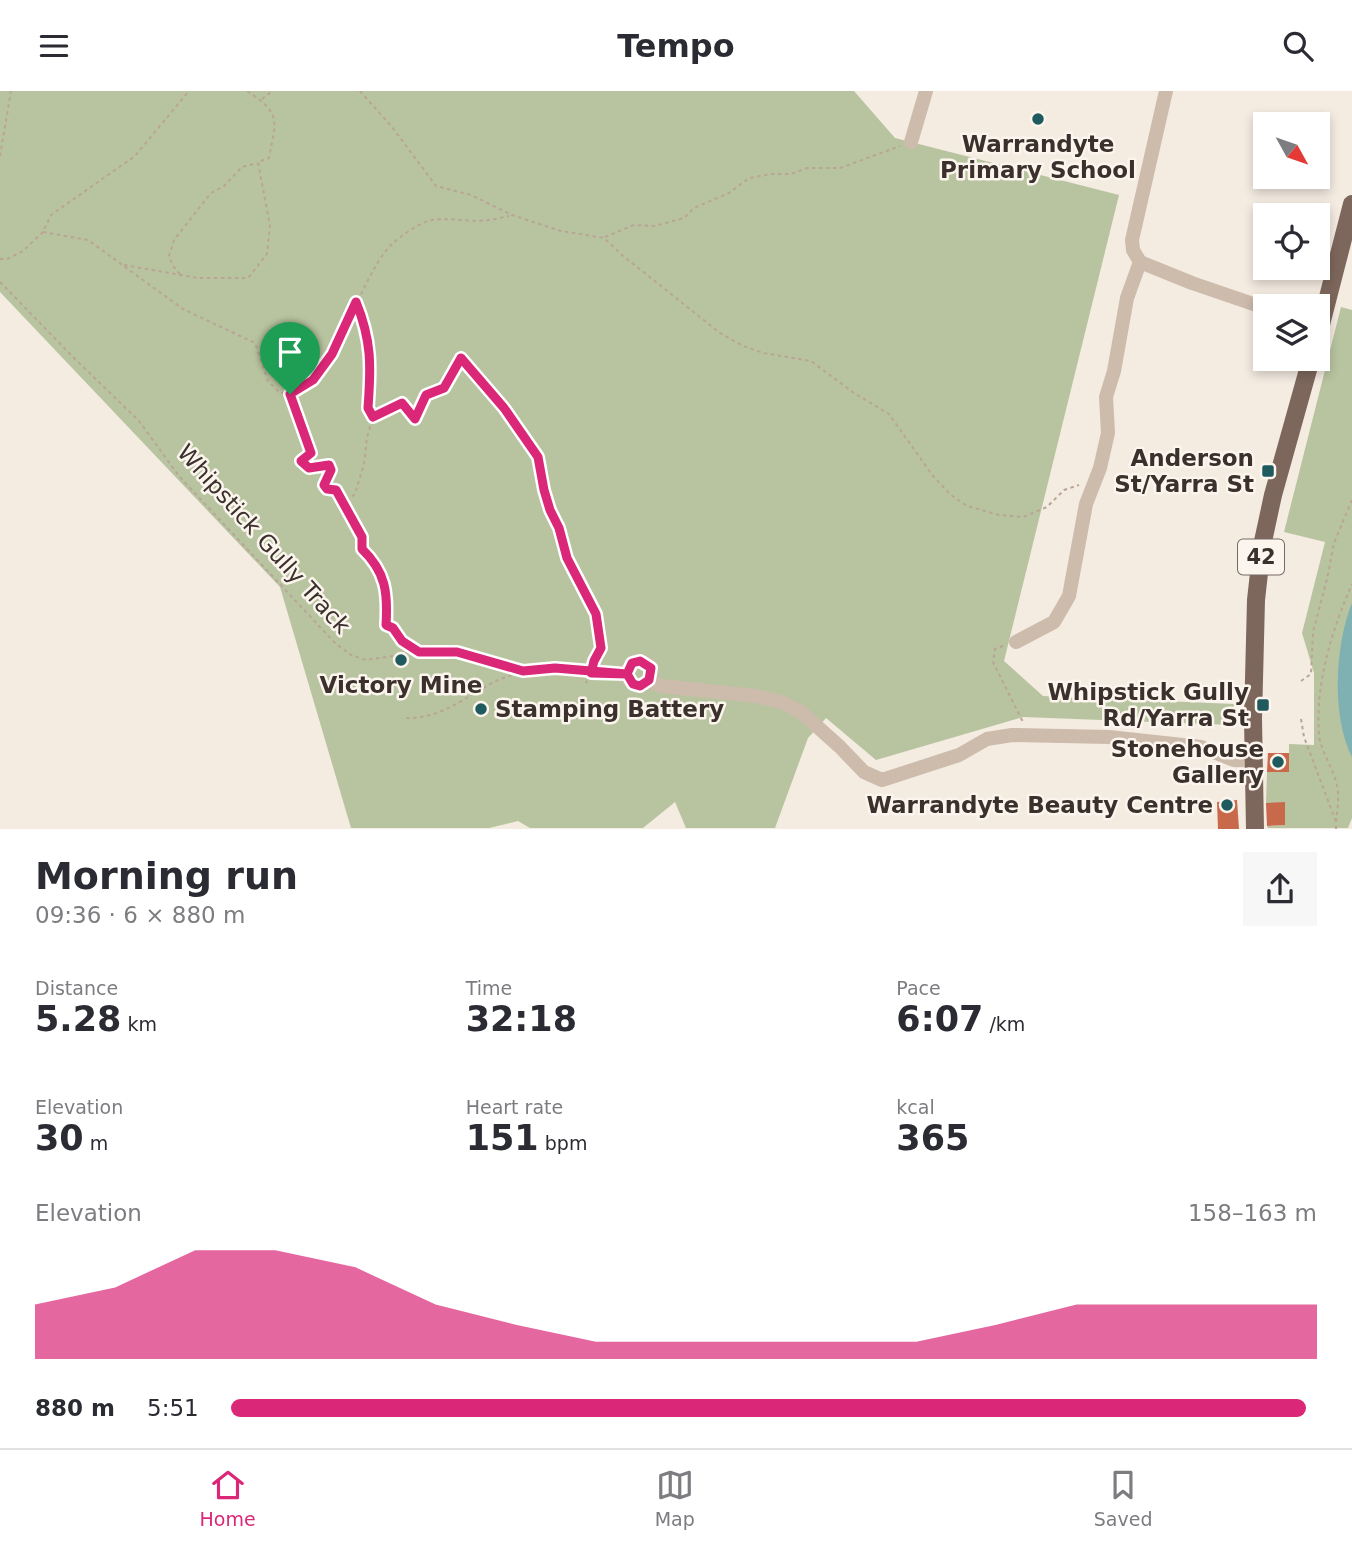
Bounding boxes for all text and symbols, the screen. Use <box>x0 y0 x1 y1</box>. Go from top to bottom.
icon: menu <box>35 27 73 65</box>
text: Tempo <box>617 27 735 65</box>
icon: search <box>1279 27 1317 65</box>
marker: Warrandyte Primary School <box>1030 111 1046 127</box>
north arrow <box>1253 112 1330 189</box>
map controls <box>1253 112 1330 371</box>
place label: Warrandyte Primary School <box>940 131 1136 183</box>
button: locate <box>1253 203 1330 280</box>
button: layers <box>1253 294 1330 371</box>
pin <box>260 322 320 394</box>
icon: arrive <box>271 333 309 371</box>
street label: Whipstick Gully Track <box>172 439 356 639</box>
place label: Anderson St/Yarra St <box>1114 445 1254 497</box>
marker: Anderson St/Yarra St <box>1260 463 1276 479</box>
road number: 42 <box>1238 539 1284 575</box>
marker: Victory Mine <box>393 652 409 668</box>
place label: Victory Mine <box>320 672 482 698</box>
place label: Whipstick Gully Rd/Yarra St <box>1047 679 1249 731</box>
place label: Stamping Battery <box>495 696 724 722</box>
marker: Whipstick Gully Rd/Yarra St <box>1255 697 1271 713</box>
marker: Stamping Battery <box>473 701 489 717</box>
place label: Stonehouse Gallery <box>1111 736 1264 788</box>
marker: Stonehouse Gallery <box>1270 754 1286 770</box>
place label: Warrandyte Beauty Centre <box>866 792 1213 818</box>
marker: Warrandyte Beauty Centre <box>1219 797 1235 813</box>
button: share <box>1243 852 1317 926</box>
text: Morning run <box>35 854 298 898</box>
text: 09:36 · 6 × 880 m <box>35 902 245 928</box>
text: Distance <box>35 977 118 999</box>
text: Time <box>466 977 512 999</box>
text: Pace <box>896 977 941 999</box>
text: 5.28 <box>35 999 121 1039</box>
text: 32:18 <box>466 999 577 1039</box>
text: 6:07 <box>896 999 983 1039</box>
text: km <box>121 1013 157 1035</box>
text: /km <box>983 1013 1025 1035</box>
text: Elevation <box>35 1096 123 1118</box>
text: Heart rate <box>466 1096 563 1118</box>
text: kcal <box>896 1096 935 1118</box>
text: 30 <box>35 1118 84 1158</box>
text: 151 <box>466 1118 539 1158</box>
text: 365 <box>896 1118 969 1158</box>
text: m <box>84 1132 108 1154</box>
text: bpm <box>539 1132 587 1154</box>
text: Elevation <box>35 1200 142 1226</box>
text: 158–163 m <box>1188 1200 1317 1226</box>
text: 880 m <box>35 1395 115 1421</box>
text: 5:51 <box>147 1395 199 1421</box>
tab: Home <box>200 1466 256 1530</box>
tab: Map <box>655 1466 695 1530</box>
tab: Saved <box>1094 1466 1152 1530</box>

